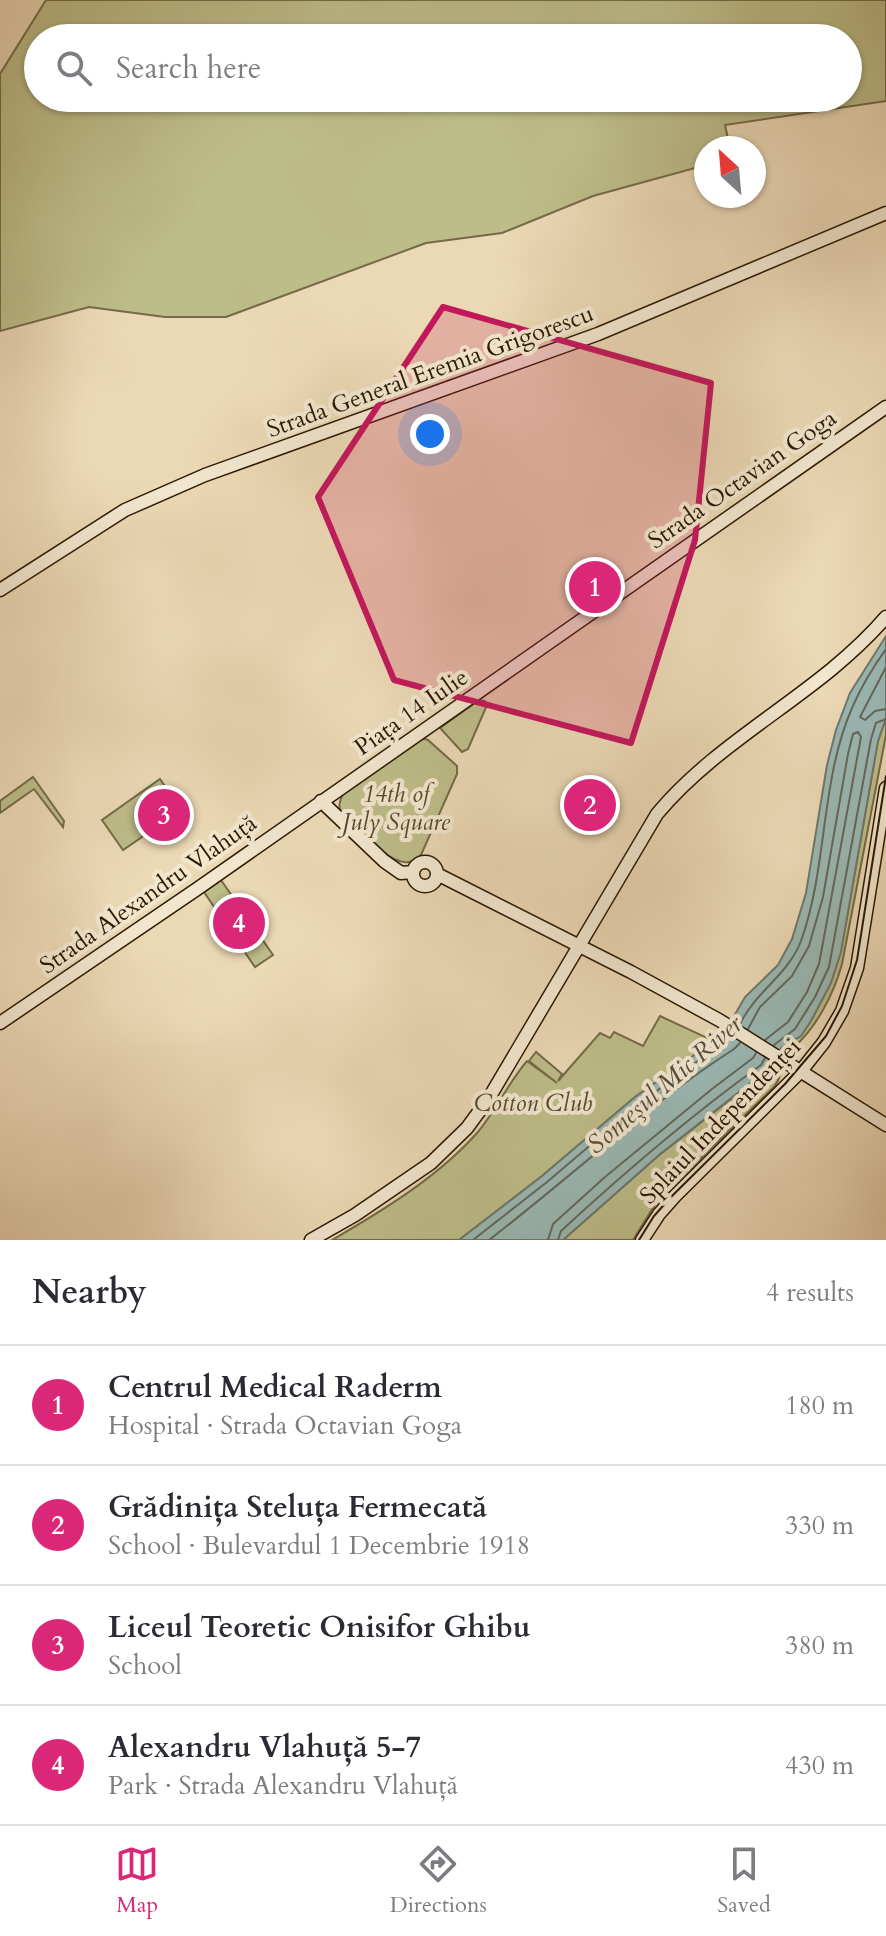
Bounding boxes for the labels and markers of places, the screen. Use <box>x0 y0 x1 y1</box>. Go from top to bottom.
pin: 1 <box>569 557 621 617</box>
pin: 2 <box>564 775 616 835</box>
pin: 3 <box>138 785 190 845</box>
pin: 4 <box>213 893 265 953</box>

